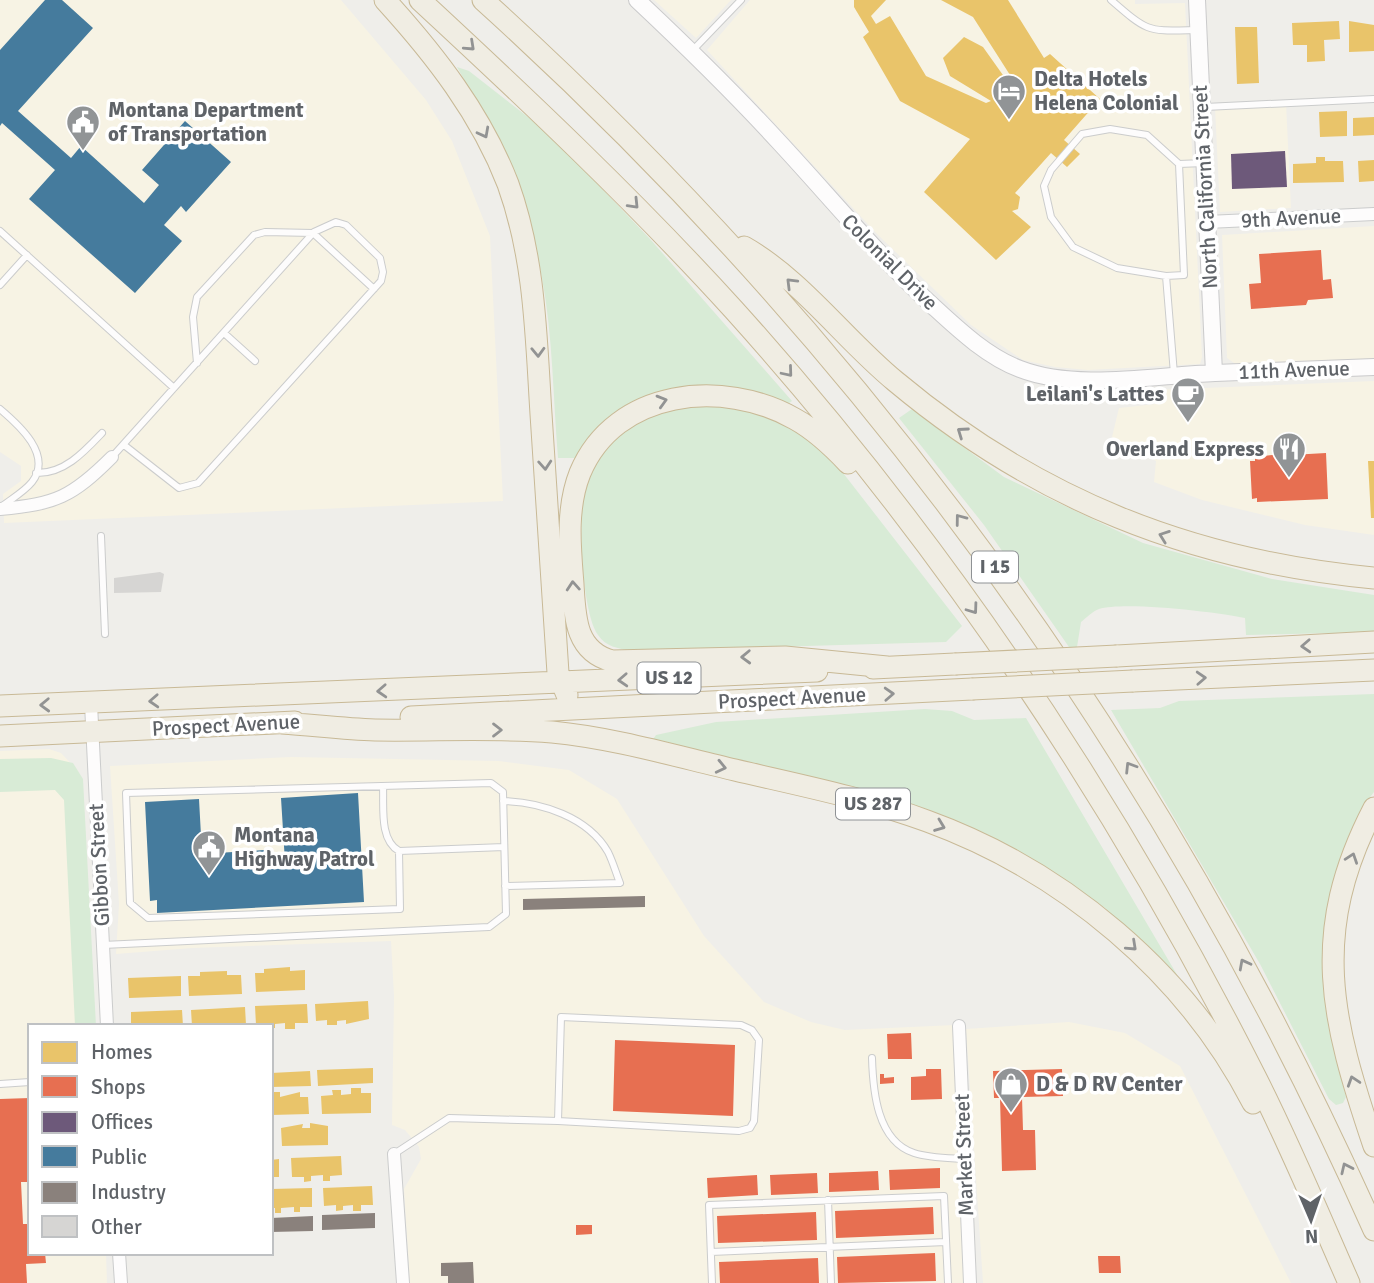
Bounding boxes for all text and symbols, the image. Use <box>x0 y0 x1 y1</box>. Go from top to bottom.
one-way arrow <box>462 38 475 51</box>
place label: Delta Hotels Helena Colonial <box>1034 66 1179 116</box>
hotel icon: Delta Hotels Helena Colonial <box>990 72 1028 121</box>
street label: North California Street <box>1187 84 1223 290</box>
place label: Montana Department of Transportation <box>108 97 304 147</box>
public building icon: Montana Department of Transportation <box>64 103 102 152</box>
one-way arrow <box>476 126 489 138</box>
one-way arrow <box>626 196 639 209</box>
street label: 9th Avenue <box>1240 202 1342 234</box>
street label: Colonial Drive <box>836 208 944 316</box>
one-way arrow <box>786 278 799 291</box>
one-way arrow <box>531 346 546 357</box>
street label: 11th Avenue <box>1238 355 1350 385</box>
one-way arrow <box>779 364 792 376</box>
cafe icon: Leilani's Lattes <box>1169 375 1207 424</box>
place label: Leilani's Lattes <box>1026 381 1164 407</box>
one-way arrow <box>656 395 668 410</box>
one-way arrow <box>957 428 970 440</box>
restaurant icon: Overland Express <box>1270 430 1308 479</box>
place label: Overland Express <box>1106 436 1264 462</box>
one-way arrow <box>537 460 552 471</box>
one-way arrow <box>956 514 969 527</box>
one-way arrow <box>1158 530 1170 544</box>
road number: I 15 <box>972 552 1018 582</box>
one-way arrow <box>566 580 581 591</box>
one-way arrow <box>965 601 977 614</box>
one-way arrow <box>1300 639 1311 654</box>
one-way arrow <box>740 650 751 665</box>
road number: US 12 <box>638 663 700 694</box>
one-way arrow <box>1196 671 1207 686</box>
one-way arrow <box>618 672 629 687</box>
street label: Prospect Avenue <box>717 681 867 715</box>
one-way arrow <box>376 683 387 698</box>
one-way arrow <box>884 686 895 701</box>
one-way arrow <box>149 693 160 708</box>
one-way arrow <box>40 697 50 713</box>
street label: Prospect Avenue <box>151 708 301 742</box>
one-way arrow <box>492 722 503 738</box>
one-way arrow <box>715 759 727 773</box>
one-way arrow <box>1126 762 1139 775</box>
road number: US 287 <box>836 789 910 820</box>
street label: Gibbon Street <box>83 803 115 927</box>
one-way arrow <box>934 817 946 831</box>
place label: Montana Highway Patrol <box>234 822 375 872</box>
public building icon: Montana Highway Patrol <box>190 828 228 877</box>
one-way arrow <box>1344 852 1358 865</box>
one-way arrow <box>1124 938 1137 951</box>
one-way arrow <box>1239 959 1253 971</box>
legend <box>28 1024 273 1255</box>
text: Homes <box>91 1039 153 1065</box>
shop icon: D & D RV Center <box>992 1065 1030 1114</box>
place label: D & D RV Center <box>1036 1071 1183 1097</box>
text: Shops <box>91 1074 145 1100</box>
one-way arrow <box>1346 1075 1361 1087</box>
street label: Market Street <box>949 1093 979 1217</box>
text: Offices <box>91 1109 153 1135</box>
text: Public <box>91 1144 147 1170</box>
one-way arrow <box>1340 1162 1354 1175</box>
text: Industry <box>91 1179 166 1205</box>
north arrow <box>1276 1185 1346 1255</box>
text: Other <box>91 1214 142 1240</box>
text: N <box>1305 1224 1319 1248</box>

